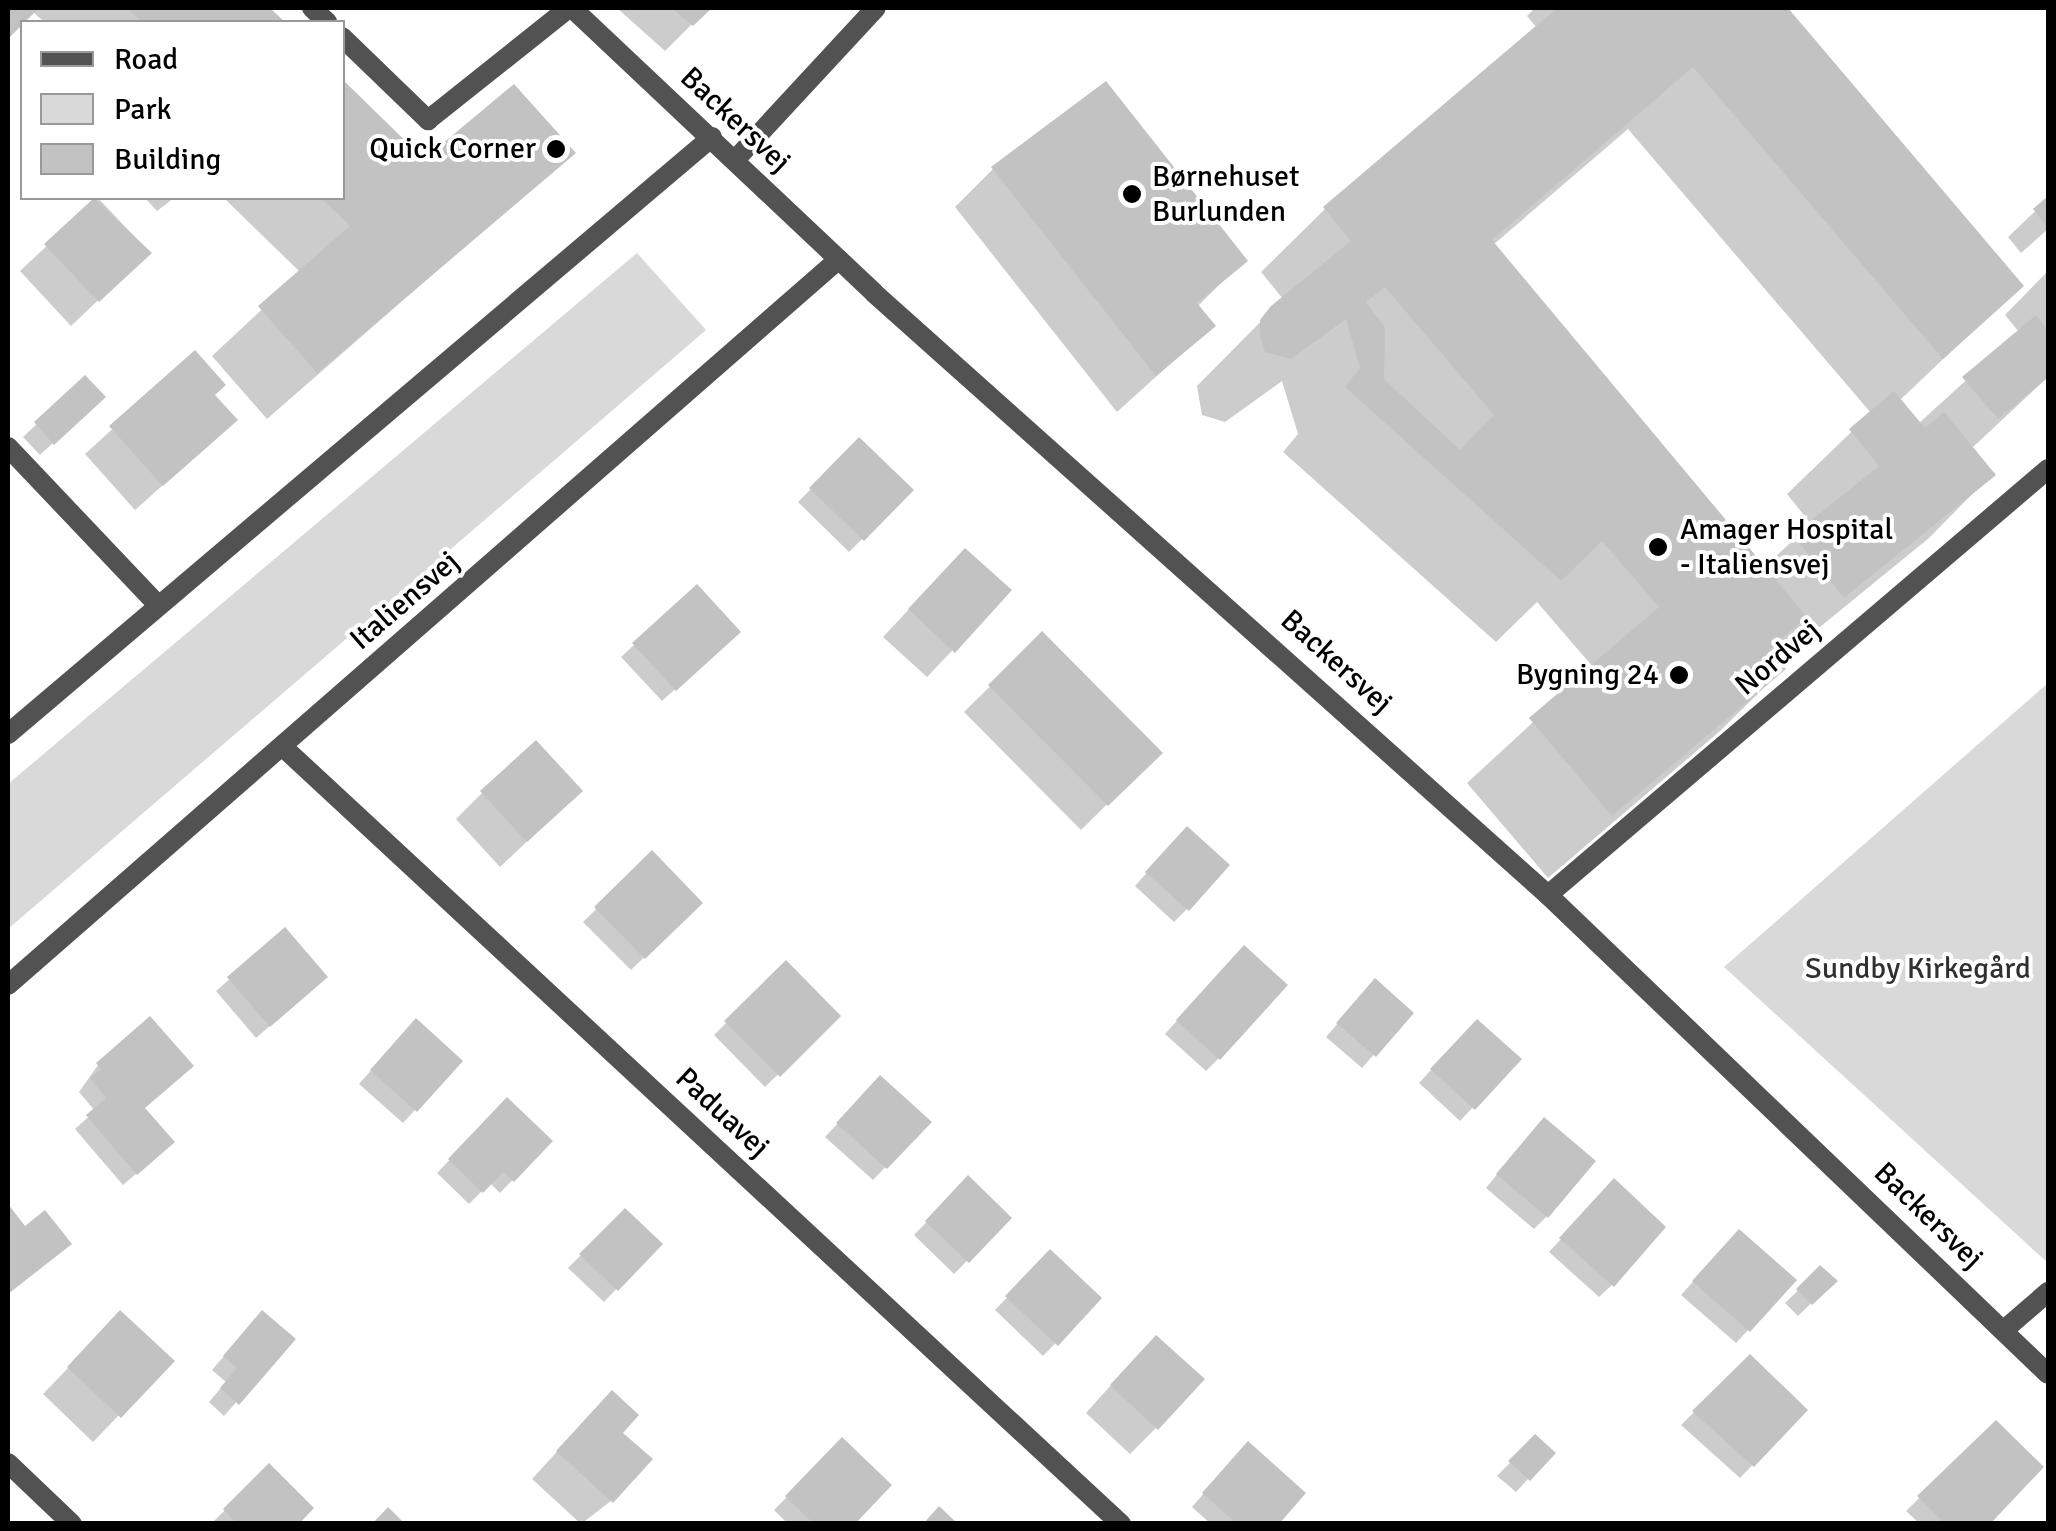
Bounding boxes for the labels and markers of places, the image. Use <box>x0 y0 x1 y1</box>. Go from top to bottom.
place label: Quick Corner <box>369 131 536 167</box>
marker: Quick Corner <box>545 138 567 160</box>
place label: Børnehuset Burlunden <box>1152 159 1300 230</box>
marker: Børnehuset Burlunden <box>1121 183 1143 205</box>
place label: Amager Hospital - Italiensvej <box>1680 512 1893 582</box>
marker: Amager Hospital - Italiensvej <box>1645 534 1671 560</box>
place label: Bygning 24 <box>1516 657 1659 693</box>
marker: Bygning 24 <box>1668 664 1690 686</box>

